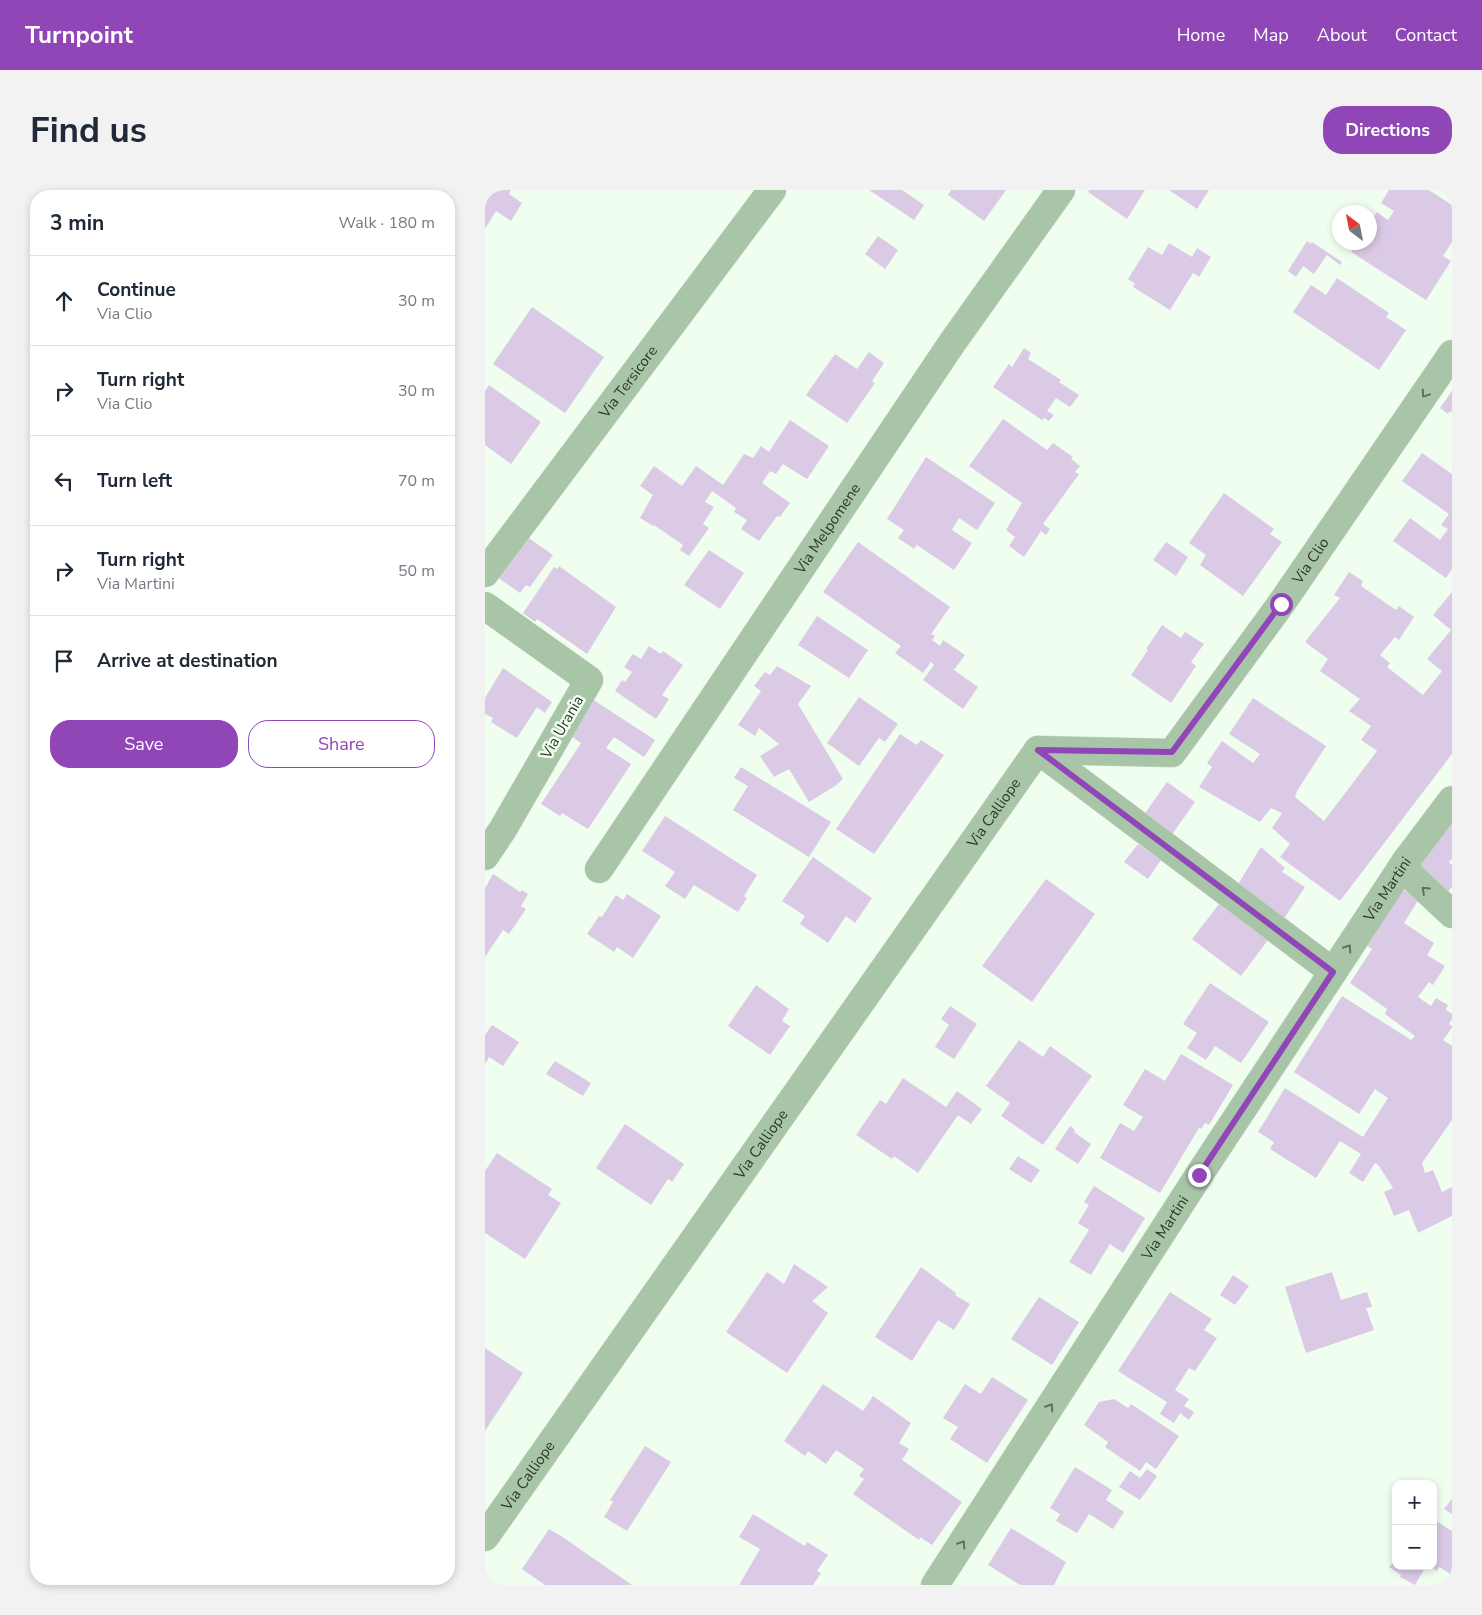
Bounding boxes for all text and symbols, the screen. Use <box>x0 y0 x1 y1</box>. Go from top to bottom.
text: Turnpoint <box>25 19 133 51</box>
text: Home <box>1177 23 1225 47</box>
text: Map <box>1253 23 1289 47</box>
text: About <box>1317 23 1367 47</box>
text: Contact <box>1395 23 1457 47</box>
button: Directions <box>1323 106 1452 154</box>
text: Find us <box>30 107 147 154</box>
north arrow <box>1332 205 1377 250</box>
text: 3 min <box>50 209 104 237</box>
text: Walk · 180 m <box>339 212 435 234</box>
text: Continue <box>97 277 176 303</box>
icon: ahead <box>50 287 78 315</box>
text: 30 m <box>398 290 435 312</box>
text: Via Clio <box>97 303 152 325</box>
street label: Via Tersicore <box>594 341 662 423</box>
text: Turn right <box>97 367 184 393</box>
icon: right <box>50 377 78 405</box>
text: 30 m <box>398 380 435 402</box>
one-way arrow <box>1422 388 1431 398</box>
text: Via Clio <box>97 393 152 415</box>
icon: left <box>50 467 78 495</box>
text: Turn left <box>97 468 172 494</box>
text: 70 m <box>398 470 435 492</box>
street label: Via Melpomene <box>789 479 865 579</box>
street label: Via Clio <box>1287 534 1333 589</box>
text: Turn right <box>97 547 184 573</box>
icon: right <box>50 557 78 585</box>
text: 50 m <box>398 560 435 582</box>
text: Via Martini <box>97 573 175 595</box>
route start <box>1270 593 1293 616</box>
icon: arrive <box>50 647 78 675</box>
text: Arrive at destination <box>97 648 278 674</box>
street label: Via Urania <box>535 692 588 763</box>
button: Save <box>50 720 238 768</box>
button: Share <box>248 720 435 768</box>
street label: Via Calliope <box>962 774 1025 853</box>
street label: Via Martini <box>1359 853 1416 926</box>
one-way arrow <box>1422 886 1431 895</box>
one-way arrow <box>1342 945 1351 954</box>
street label: Via Calliope <box>729 1105 792 1184</box>
route end <box>1188 1164 1211 1187</box>
street label: Via Martini <box>1136 1192 1193 1265</box>
one-way arrow <box>1043 1404 1053 1413</box>
street label: Via Calliope <box>496 1437 560 1515</box>
map controls <box>1392 1480 1437 1570</box>
button: + <box>1392 1480 1437 1525</box>
button: − <box>1392 1525 1437 1570</box>
one-way arrow <box>955 1540 965 1549</box>

